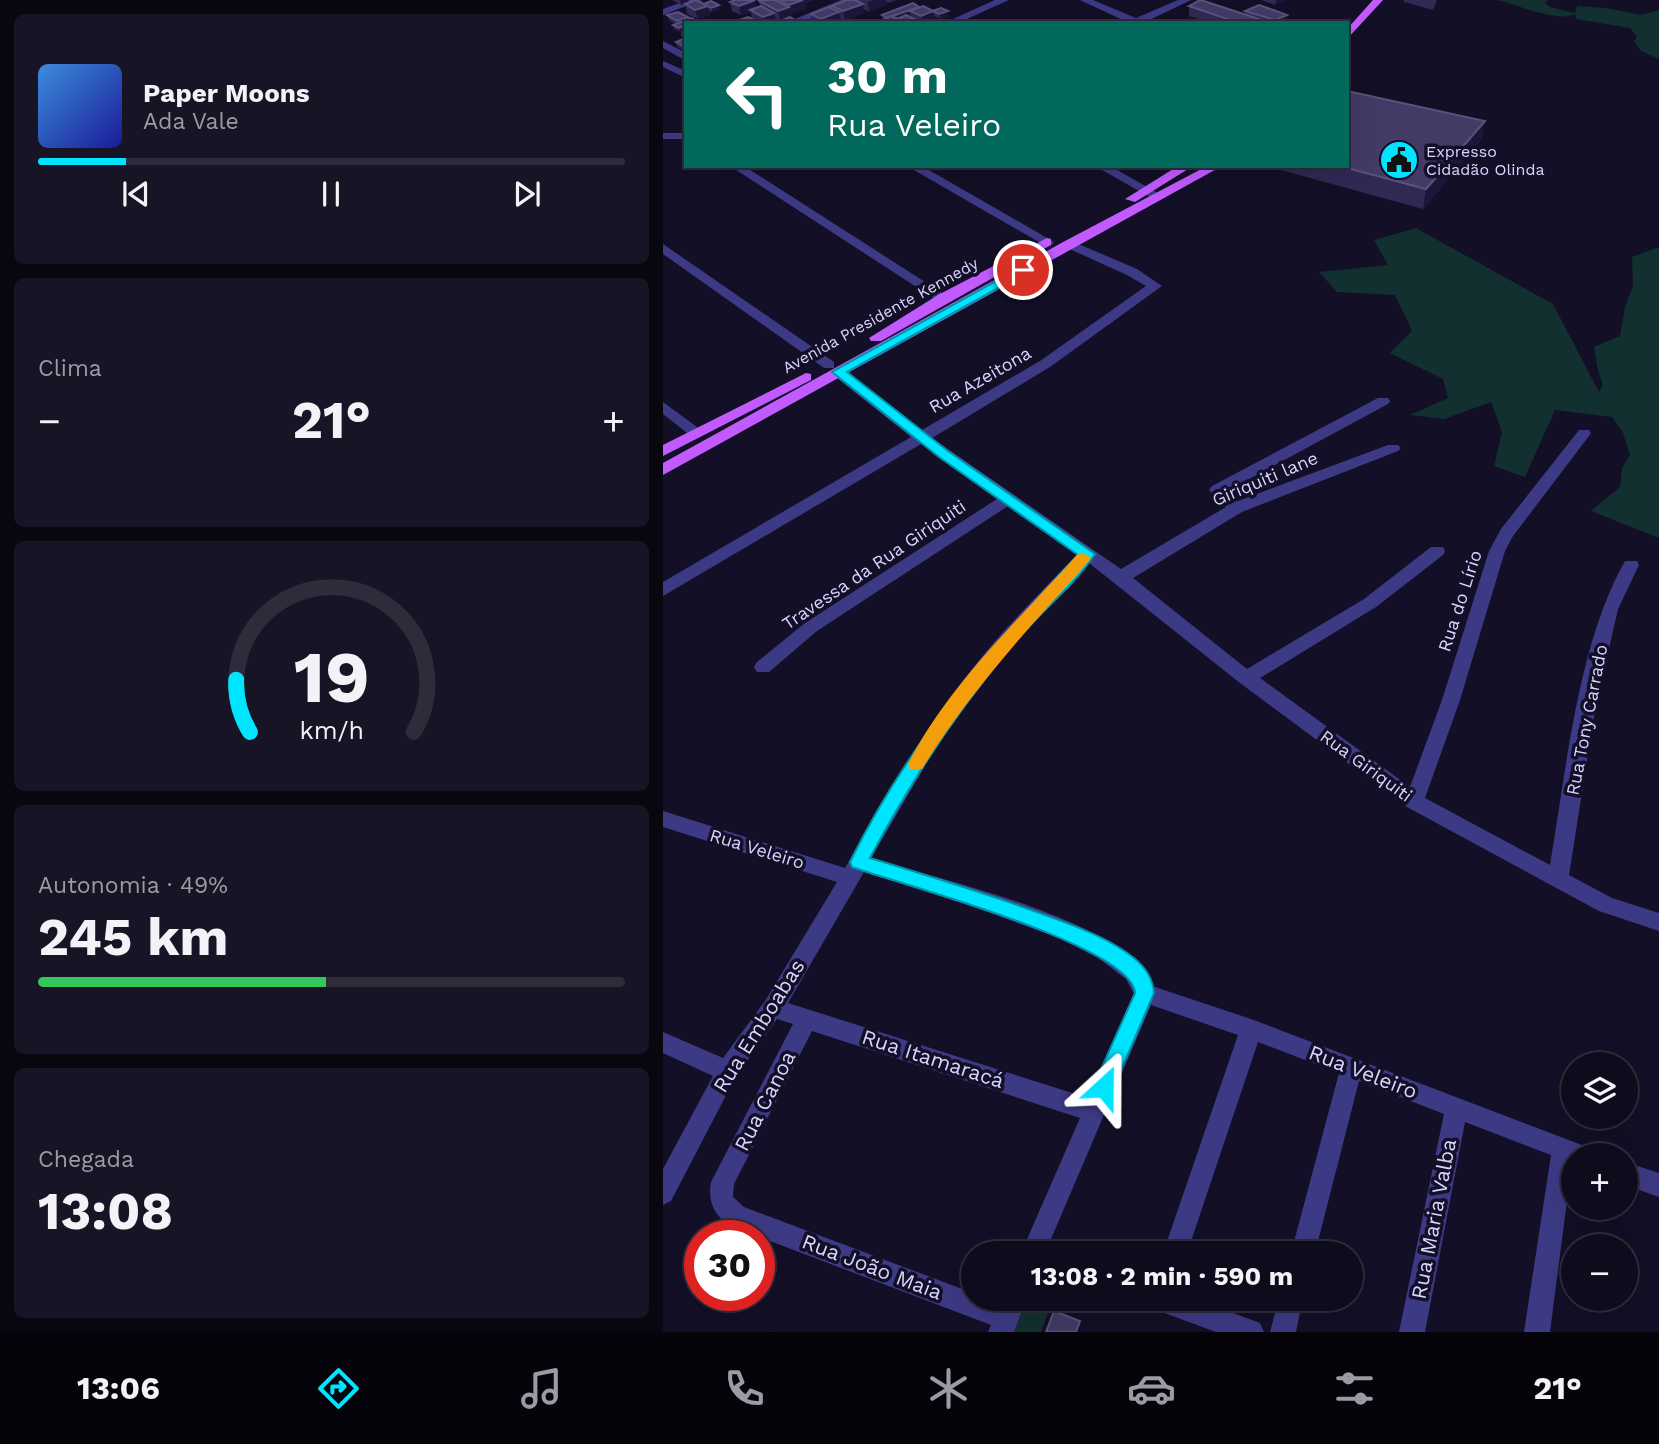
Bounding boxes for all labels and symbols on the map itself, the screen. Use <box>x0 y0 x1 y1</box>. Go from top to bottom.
public building icon: Expresso Cidadão Olinda <box>1378 139 1420 181</box>
place label: Expresso Cidadão Olinda <box>1426 142 1545 179</box>
pin <box>993 240 1053 300</box>
street label: Avenida Presidente Kennedy <box>779 253 982 377</box>
street label: Rua Azeitona <box>925 342 1034 417</box>
street label: Giriquiti lane <box>1209 447 1321 510</box>
street label: Travessa da Rua Giriquiti <box>778 495 969 634</box>
street label: Rua do Lírio <box>1433 547 1486 654</box>
street label: Rua Tony Carrado <box>1562 643 1611 797</box>
street label: Rua Giriquiti <box>1316 725 1416 806</box>
street label: Rua Veleiro <box>707 824 807 873</box>
street label: Rua Emboabas <box>708 954 810 1097</box>
street label: Rua Itamaracá <box>859 1024 1007 1093</box>
street label: Rua Veleiro <box>1305 1039 1421 1104</box>
street label: Rua Canoa <box>729 1046 800 1155</box>
position arrow <box>1067 1050 1141 1124</box>
street label: Rua Maria Valba <box>1406 1137 1461 1301</box>
speed limit sign: 30 <box>684 1220 775 1311</box>
street label: Rua João Maia <box>799 1228 946 1305</box>

